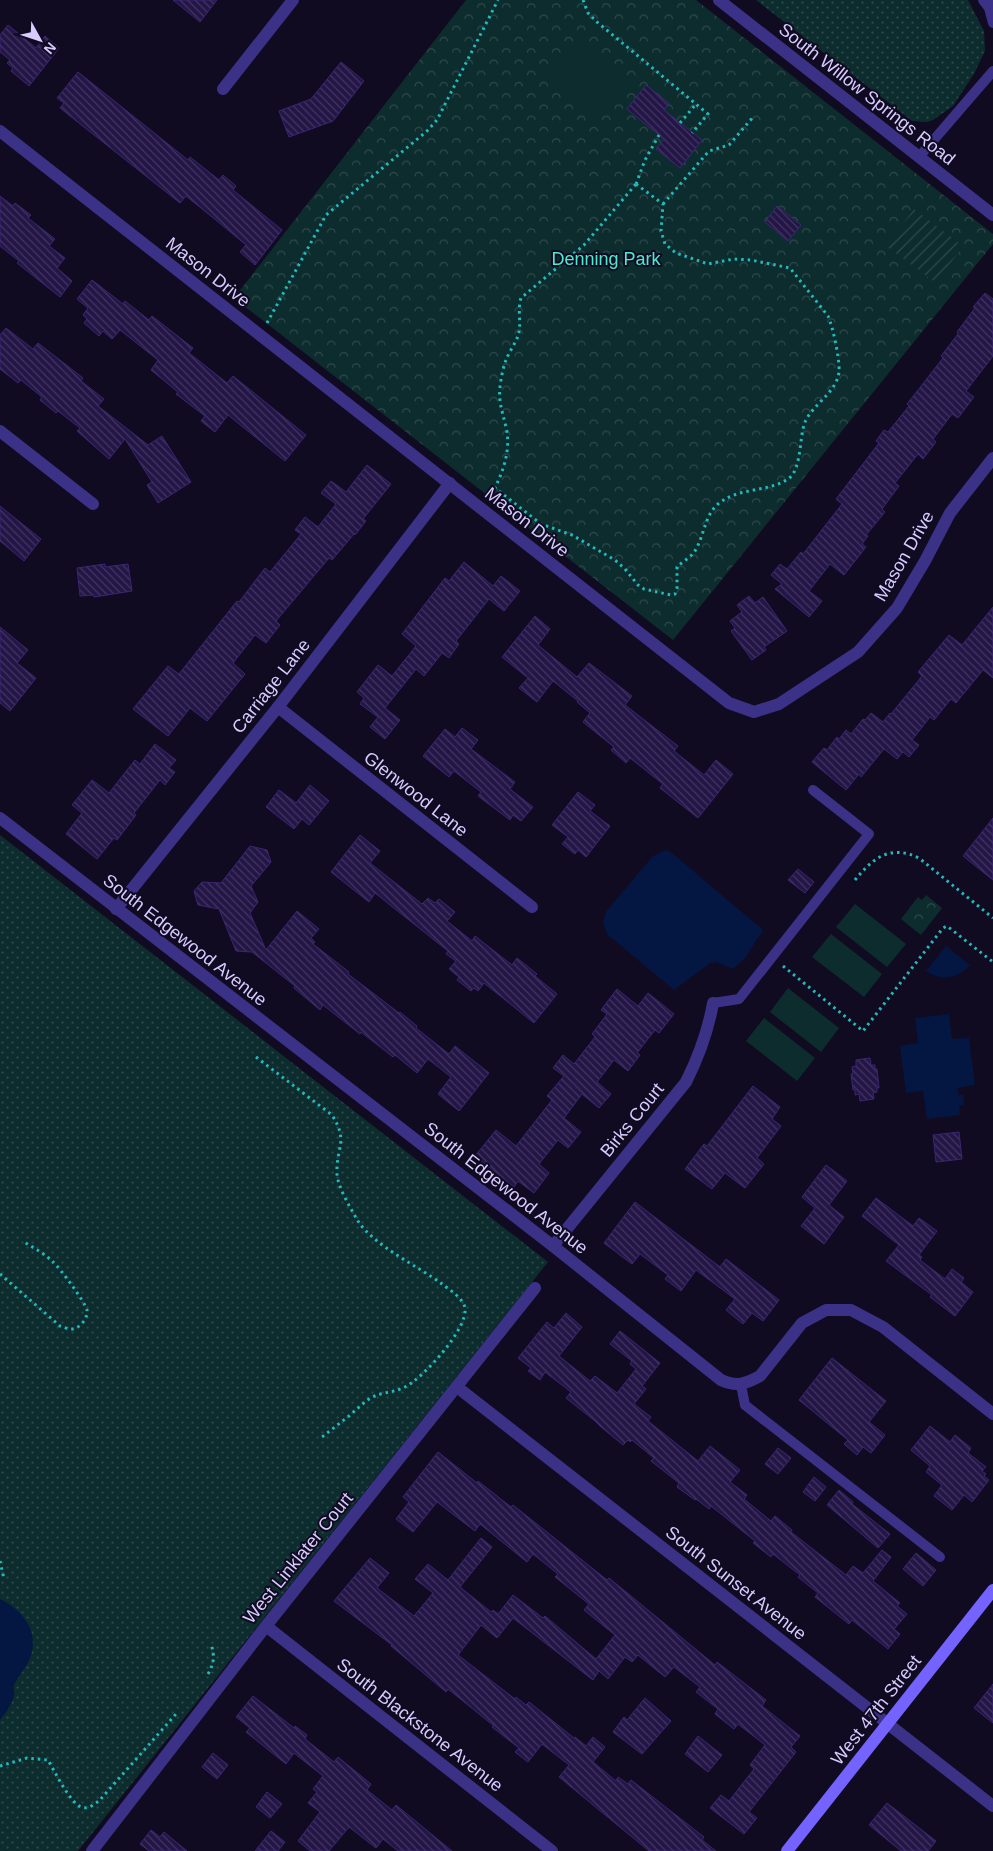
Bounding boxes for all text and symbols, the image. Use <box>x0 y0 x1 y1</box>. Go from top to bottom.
north arrow <box>15 15 65 65</box>
street label: South Willow Springs Road <box>775 19 959 169</box>
text: N <box>41 39 59 57</box>
street label: Mason Drive <box>162 233 254 311</box>
park label: Denning Park <box>551 249 662 269</box>
street label: Mason Drive <box>481 483 573 561</box>
street label: Mason Drive <box>870 507 938 605</box>
street label: Carriage Lane <box>228 635 314 737</box>
street label: Glenwood Lane <box>360 747 472 841</box>
street label: South Edgewood Avenue <box>99 870 271 1010</box>
street label: Birks Court <box>596 1079 668 1161</box>
street label: South Edgewood Avenue <box>420 1118 592 1258</box>
street label: West Linklater Court <box>239 1488 357 1628</box>
street label: South Sunset Avenue <box>662 1522 810 1644</box>
street label: West 47th Street <box>827 1651 925 1769</box>
street label: South Blackstone Avenue <box>333 1654 507 1796</box>

